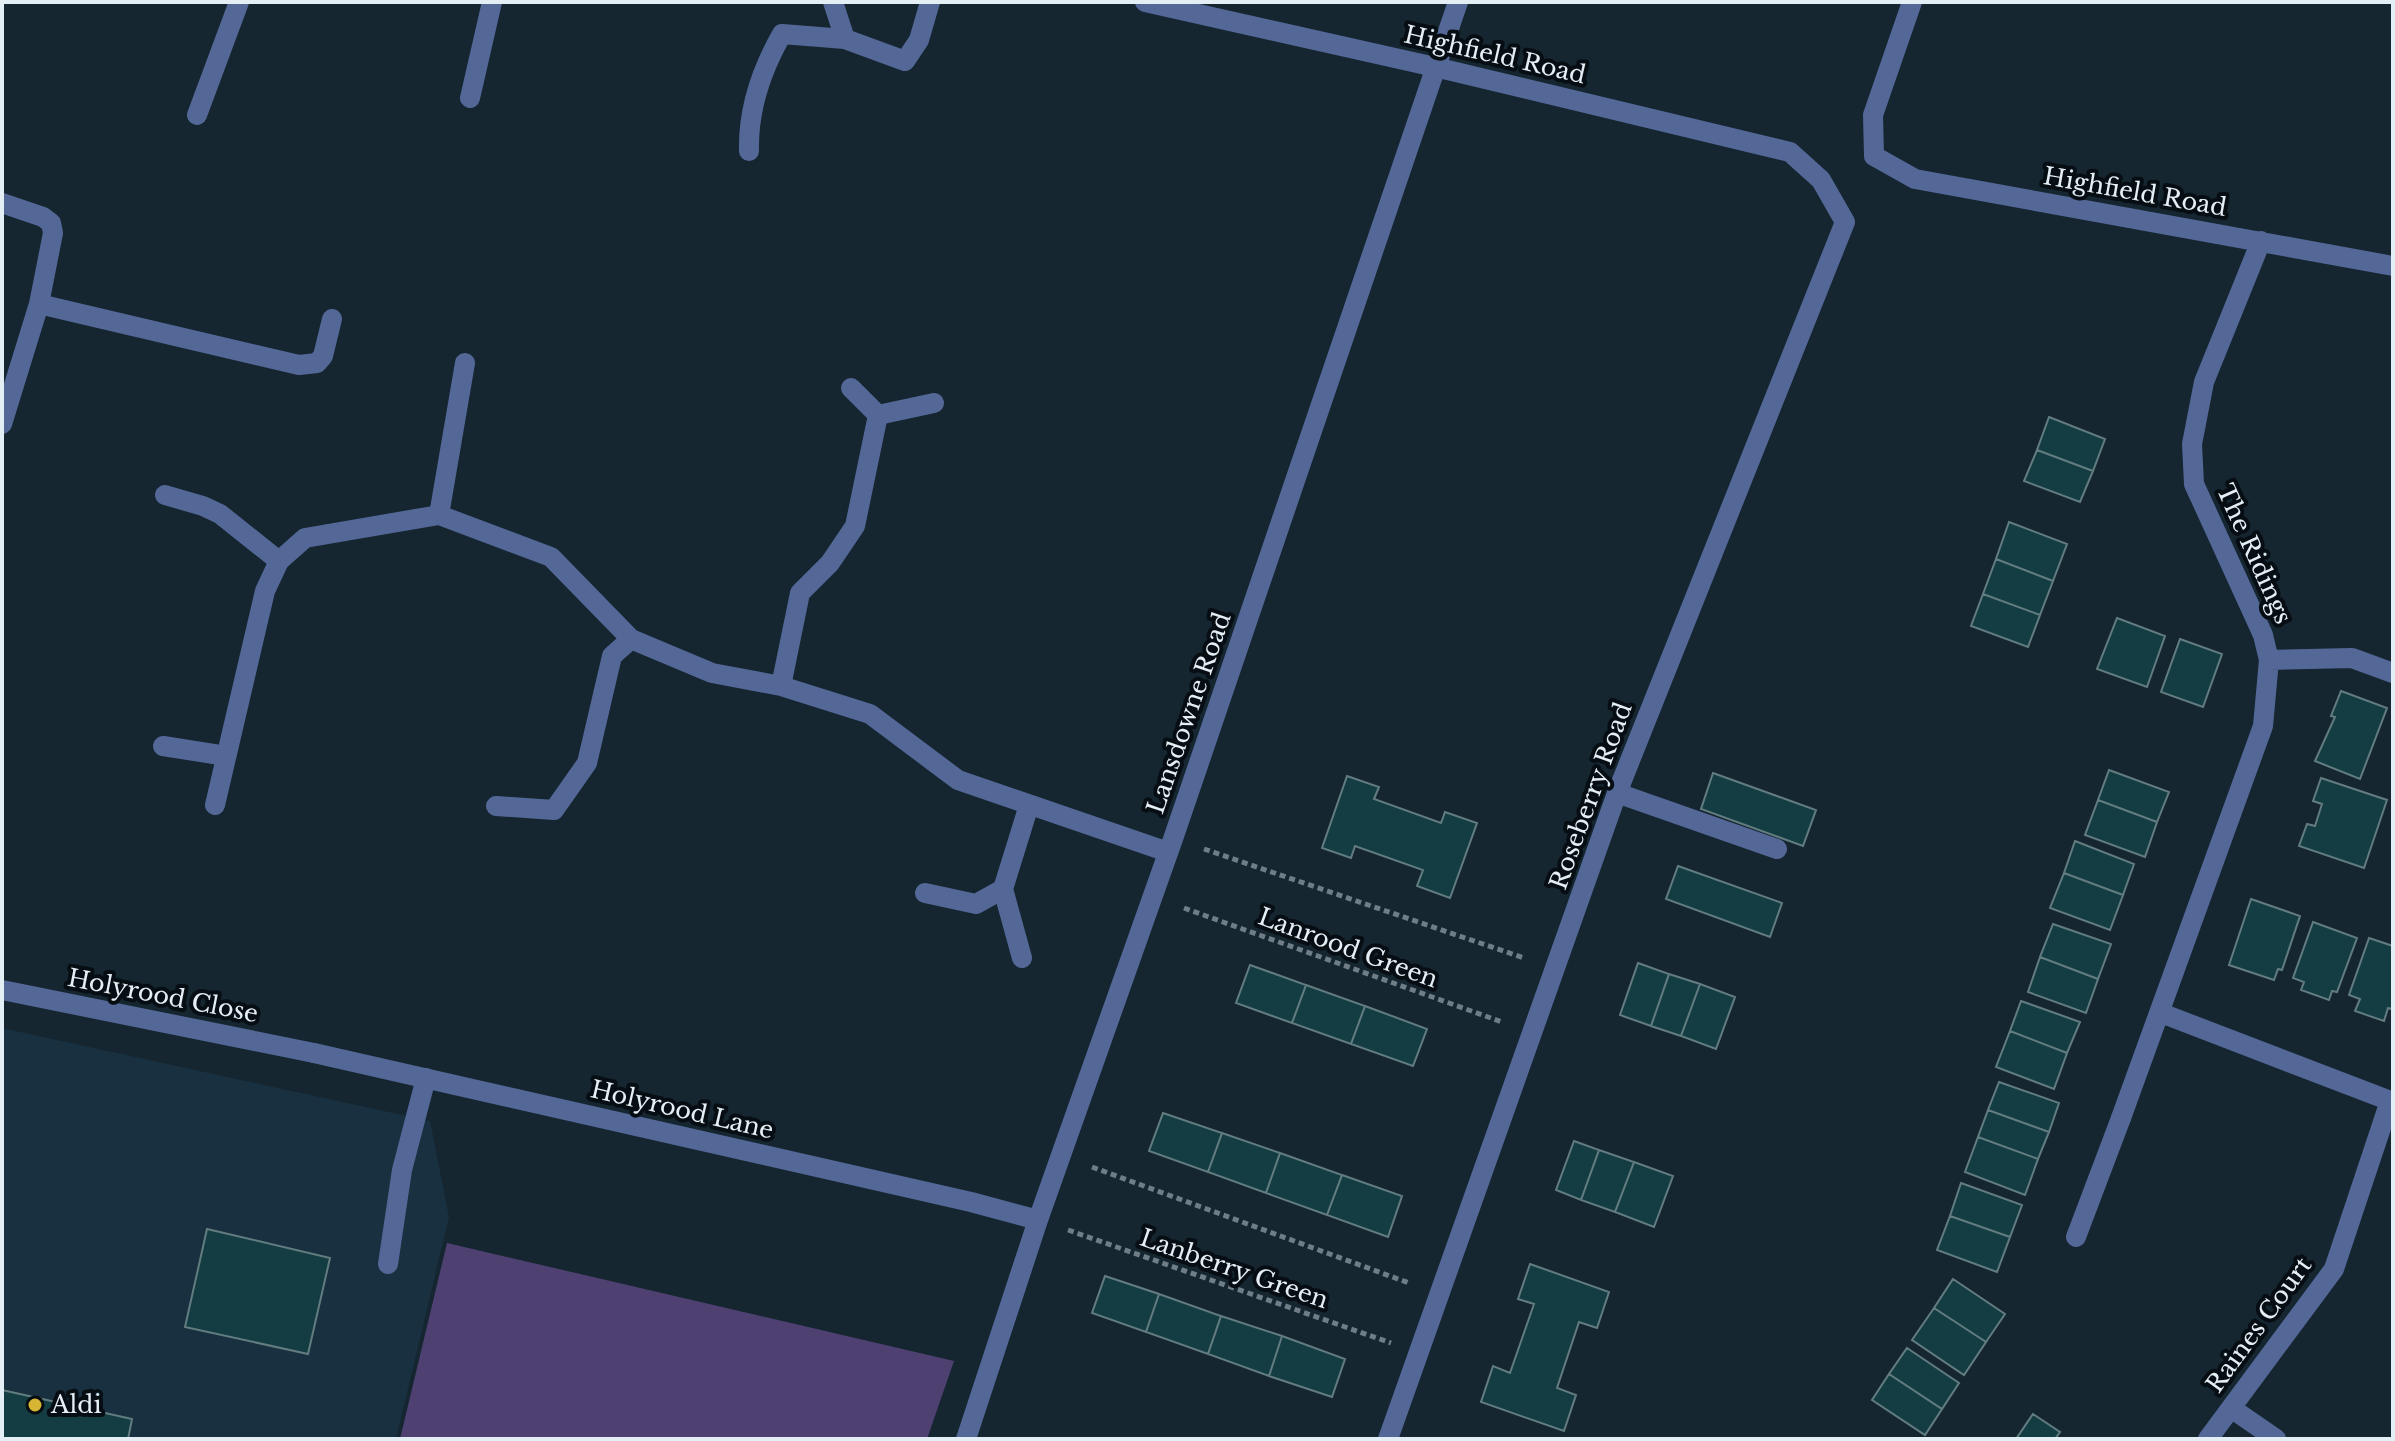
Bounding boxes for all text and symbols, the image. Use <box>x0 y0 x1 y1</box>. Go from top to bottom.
street label: Highfield Road <box>1402 20 1589 89</box>
street label: Highfield Road <box>2041 161 2229 222</box>
street label: The Ridings <box>2211 480 2298 628</box>
street label: Lansdowne Road <box>1140 608 1237 817</box>
street label: Roseberry Road <box>1543 698 1638 893</box>
street label: Lanrood Green <box>1254 902 1442 993</box>
street label: Holyrood Close <box>65 963 261 1028</box>
street label: Holyrood Lane <box>588 1074 776 1145</box>
street label: Lanberry Green <box>1136 1223 1332 1314</box>
street label: Raines Court <box>2200 1251 2317 1398</box>
place label: Aldi <box>50 1390 102 1419</box>
marker: Aldi <box>26 1396 44 1414</box>

